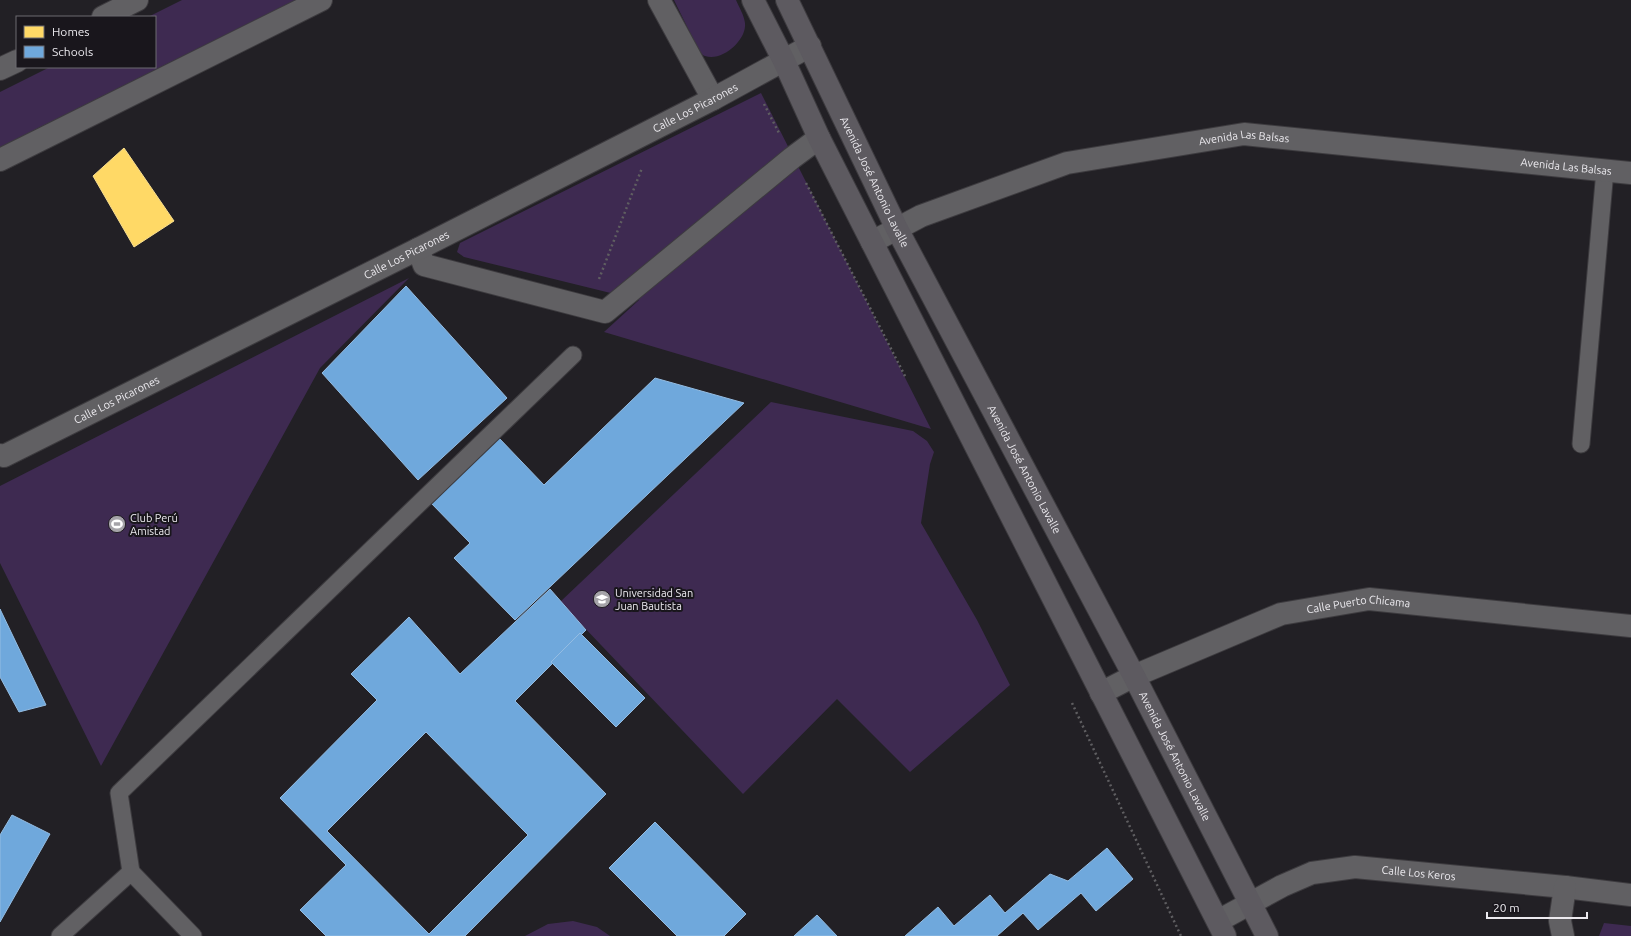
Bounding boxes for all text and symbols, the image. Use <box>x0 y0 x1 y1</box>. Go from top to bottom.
legend <box>16 16 156 68</box>
text: Homes <box>52 25 90 38</box>
text: Schools <box>52 45 93 58</box>
street label: Calle Los Picarones <box>651 81 740 135</box>
street label: Avenida José Antonio Lavalle <box>838 115 912 249</box>
street label: Avenida Las Balsas <box>1198 128 1290 147</box>
street label: Avenida Las Balsas <box>1520 156 1613 177</box>
street label: Calle Los Picarones <box>362 228 451 281</box>
street label: Calle Los Picarones <box>72 373 161 426</box>
street label: Avenida José Antonio Lavalle <box>985 403 1063 536</box>
place label: Club Perú Amistad <box>130 512 178 537</box>
sports icon: Club Perú Amistad <box>107 514 127 534</box>
place label: Universidad San Juan Bautista <box>615 587 693 612</box>
school or university icon: Universidad San Juan Bautista <box>592 589 612 609</box>
street label: Calle Puerto Chicama <box>1306 593 1411 616</box>
street label: Avenida José Antonio Lavalle <box>1137 689 1213 823</box>
street label: Calle Los Keros <box>1381 864 1456 883</box>
scale bar <box>1487 894 1587 920</box>
text: 20 m <box>1493 901 1520 914</box>

